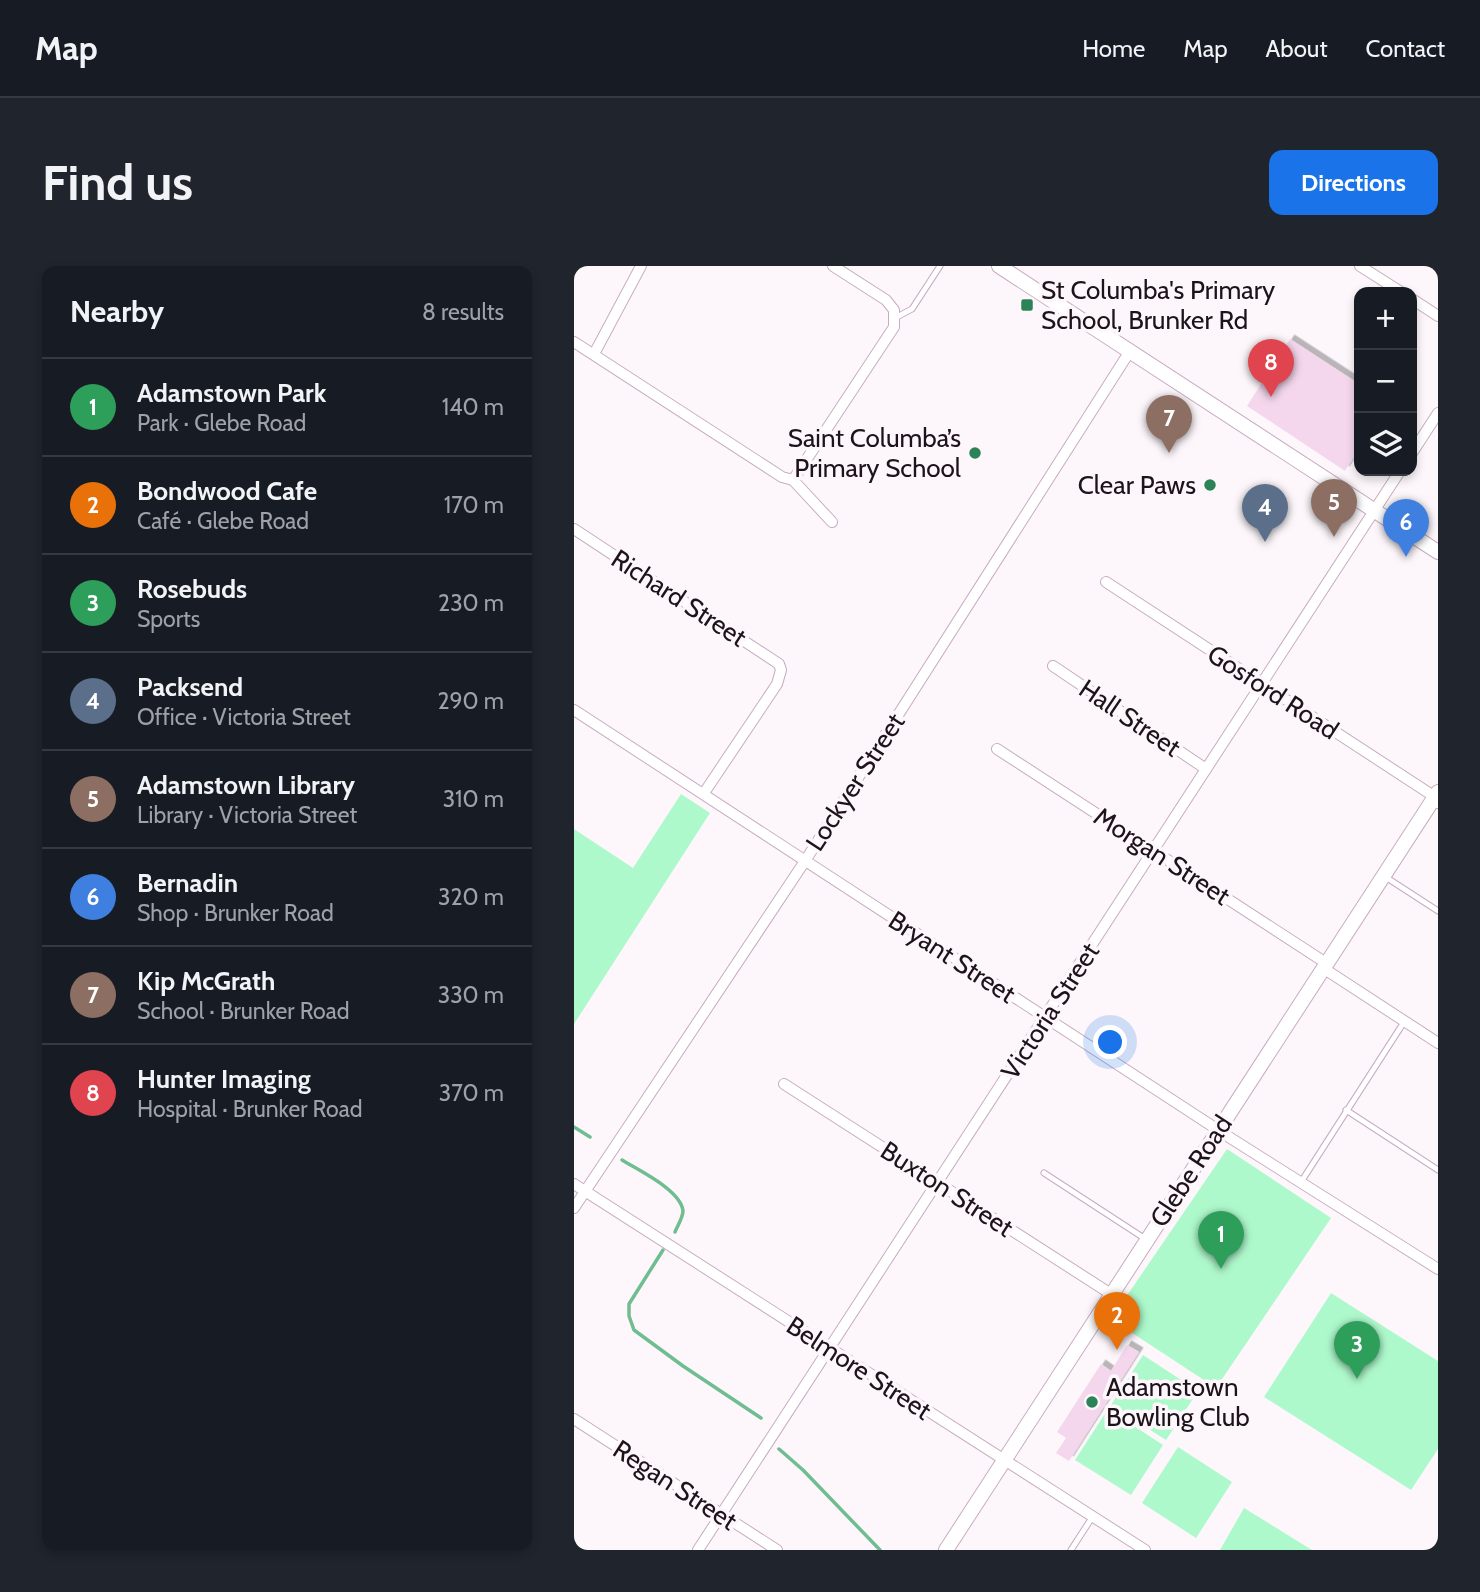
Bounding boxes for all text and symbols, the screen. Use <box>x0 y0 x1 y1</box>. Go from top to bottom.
text: Map <box>35 28 98 68</box>
text: Home <box>1082 34 1145 63</box>
text: Map <box>1183 34 1228 63</box>
text: About <box>1266 34 1328 63</box>
text: Contact <box>1366 34 1445 63</box>
button: Directions <box>1269 150 1438 215</box>
text: Find us <box>42 153 193 212</box>
place label: St Columba's Primary School, Brunker Rd <box>1041 274 1275 336</box>
map controls <box>1354 287 1417 476</box>
button: + <box>1354 287 1417 350</box>
text: Nearby <box>70 293 164 330</box>
marker: St Columba's Primary School, Brunker Rd <box>1019 297 1035 313</box>
text: 8 results <box>422 298 504 326</box>
pin: 8 <box>1248 339 1294 397</box>
button: − <box>1354 350 1417 413</box>
text: Adamstown Park <box>137 377 326 409</box>
text: 1 <box>89 393 97 421</box>
text: 140 m <box>442 393 504 421</box>
pin: 7 <box>1146 395 1192 453</box>
text: Park · Glebe Road <box>137 409 306 437</box>
button: layers <box>1354 413 1417 476</box>
place label: Saint Columba’s Primary School <box>788 422 961 484</box>
marker: Saint Columba’s Primary School <box>967 445 983 461</box>
place label: Clear Paws <box>1078 469 1196 501</box>
text: Bondwood Cafe <box>137 475 317 507</box>
marker: Clear Paws <box>1202 477 1218 493</box>
pin: 5 <box>1311 479 1357 537</box>
pin: 4 <box>1242 484 1288 542</box>
text: 2 <box>87 491 99 519</box>
text: 170 m <box>444 491 504 519</box>
pin: 6 <box>1383 499 1429 557</box>
text: Café · Glebe Road <box>137 507 309 535</box>
street label: Richard Street <box>606 543 753 654</box>
text: Rosebuds <box>137 573 247 605</box>
text: 3 <box>87 589 99 617</box>
text: 230 m <box>438 589 504 617</box>
text: Sports <box>137 605 200 633</box>
street label: Gosford Road <box>1202 638 1344 746</box>
text: Packsend <box>137 671 243 703</box>
street label: Hall Street <box>1073 672 1187 764</box>
text: 4 <box>86 687 100 715</box>
text: 290 m <box>437 687 504 715</box>
text: Office · Victoria Street <box>137 703 351 731</box>
street label: Lockyer Street <box>799 707 911 857</box>
text: Adamstown Library <box>137 769 355 801</box>
text: 5 <box>87 785 99 813</box>
text: 310 m <box>443 785 504 813</box>
street label: Morgan Street <box>1088 800 1236 912</box>
text: Library · Victoria Street <box>137 801 357 829</box>
text: Bernadin <box>137 867 238 899</box>
text: 6 <box>87 883 99 911</box>
text: 320 m <box>438 883 504 911</box>
text: Shop · Brunker Road <box>137 899 334 927</box>
street label: Bryant Street <box>883 904 1022 1010</box>
street label: Victoria Street <box>994 937 1106 1085</box>
text: Kip McGrath <box>137 965 275 997</box>
text: 7 <box>87 981 99 1009</box>
text: 330 m <box>438 981 504 1009</box>
text: School · Brunker Road <box>137 997 350 1025</box>
your location <box>1093 1025 1127 1059</box>
text: Hunter Imaging <box>137 1063 311 1095</box>
text: 8 <box>86 1079 100 1107</box>
text: 370 m <box>439 1079 504 1107</box>
text: Hospital · Brunker Road <box>137 1095 363 1123</box>
street label: Glebe Road <box>1143 1109 1239 1233</box>
street label: Buxton Street <box>875 1134 1019 1244</box>
pin: 1 <box>1198 1211 1244 1269</box>
pin: 2 <box>1094 1292 1140 1350</box>
street label: Belmore Street <box>781 1309 937 1427</box>
pin: 3 <box>1334 1321 1380 1379</box>
place label: Adamstown Bowling Club <box>1106 1371 1250 1433</box>
marker: Adamstown Bowling Club <box>1084 1394 1100 1410</box>
street label: Regan Street <box>607 1433 743 1537</box>

